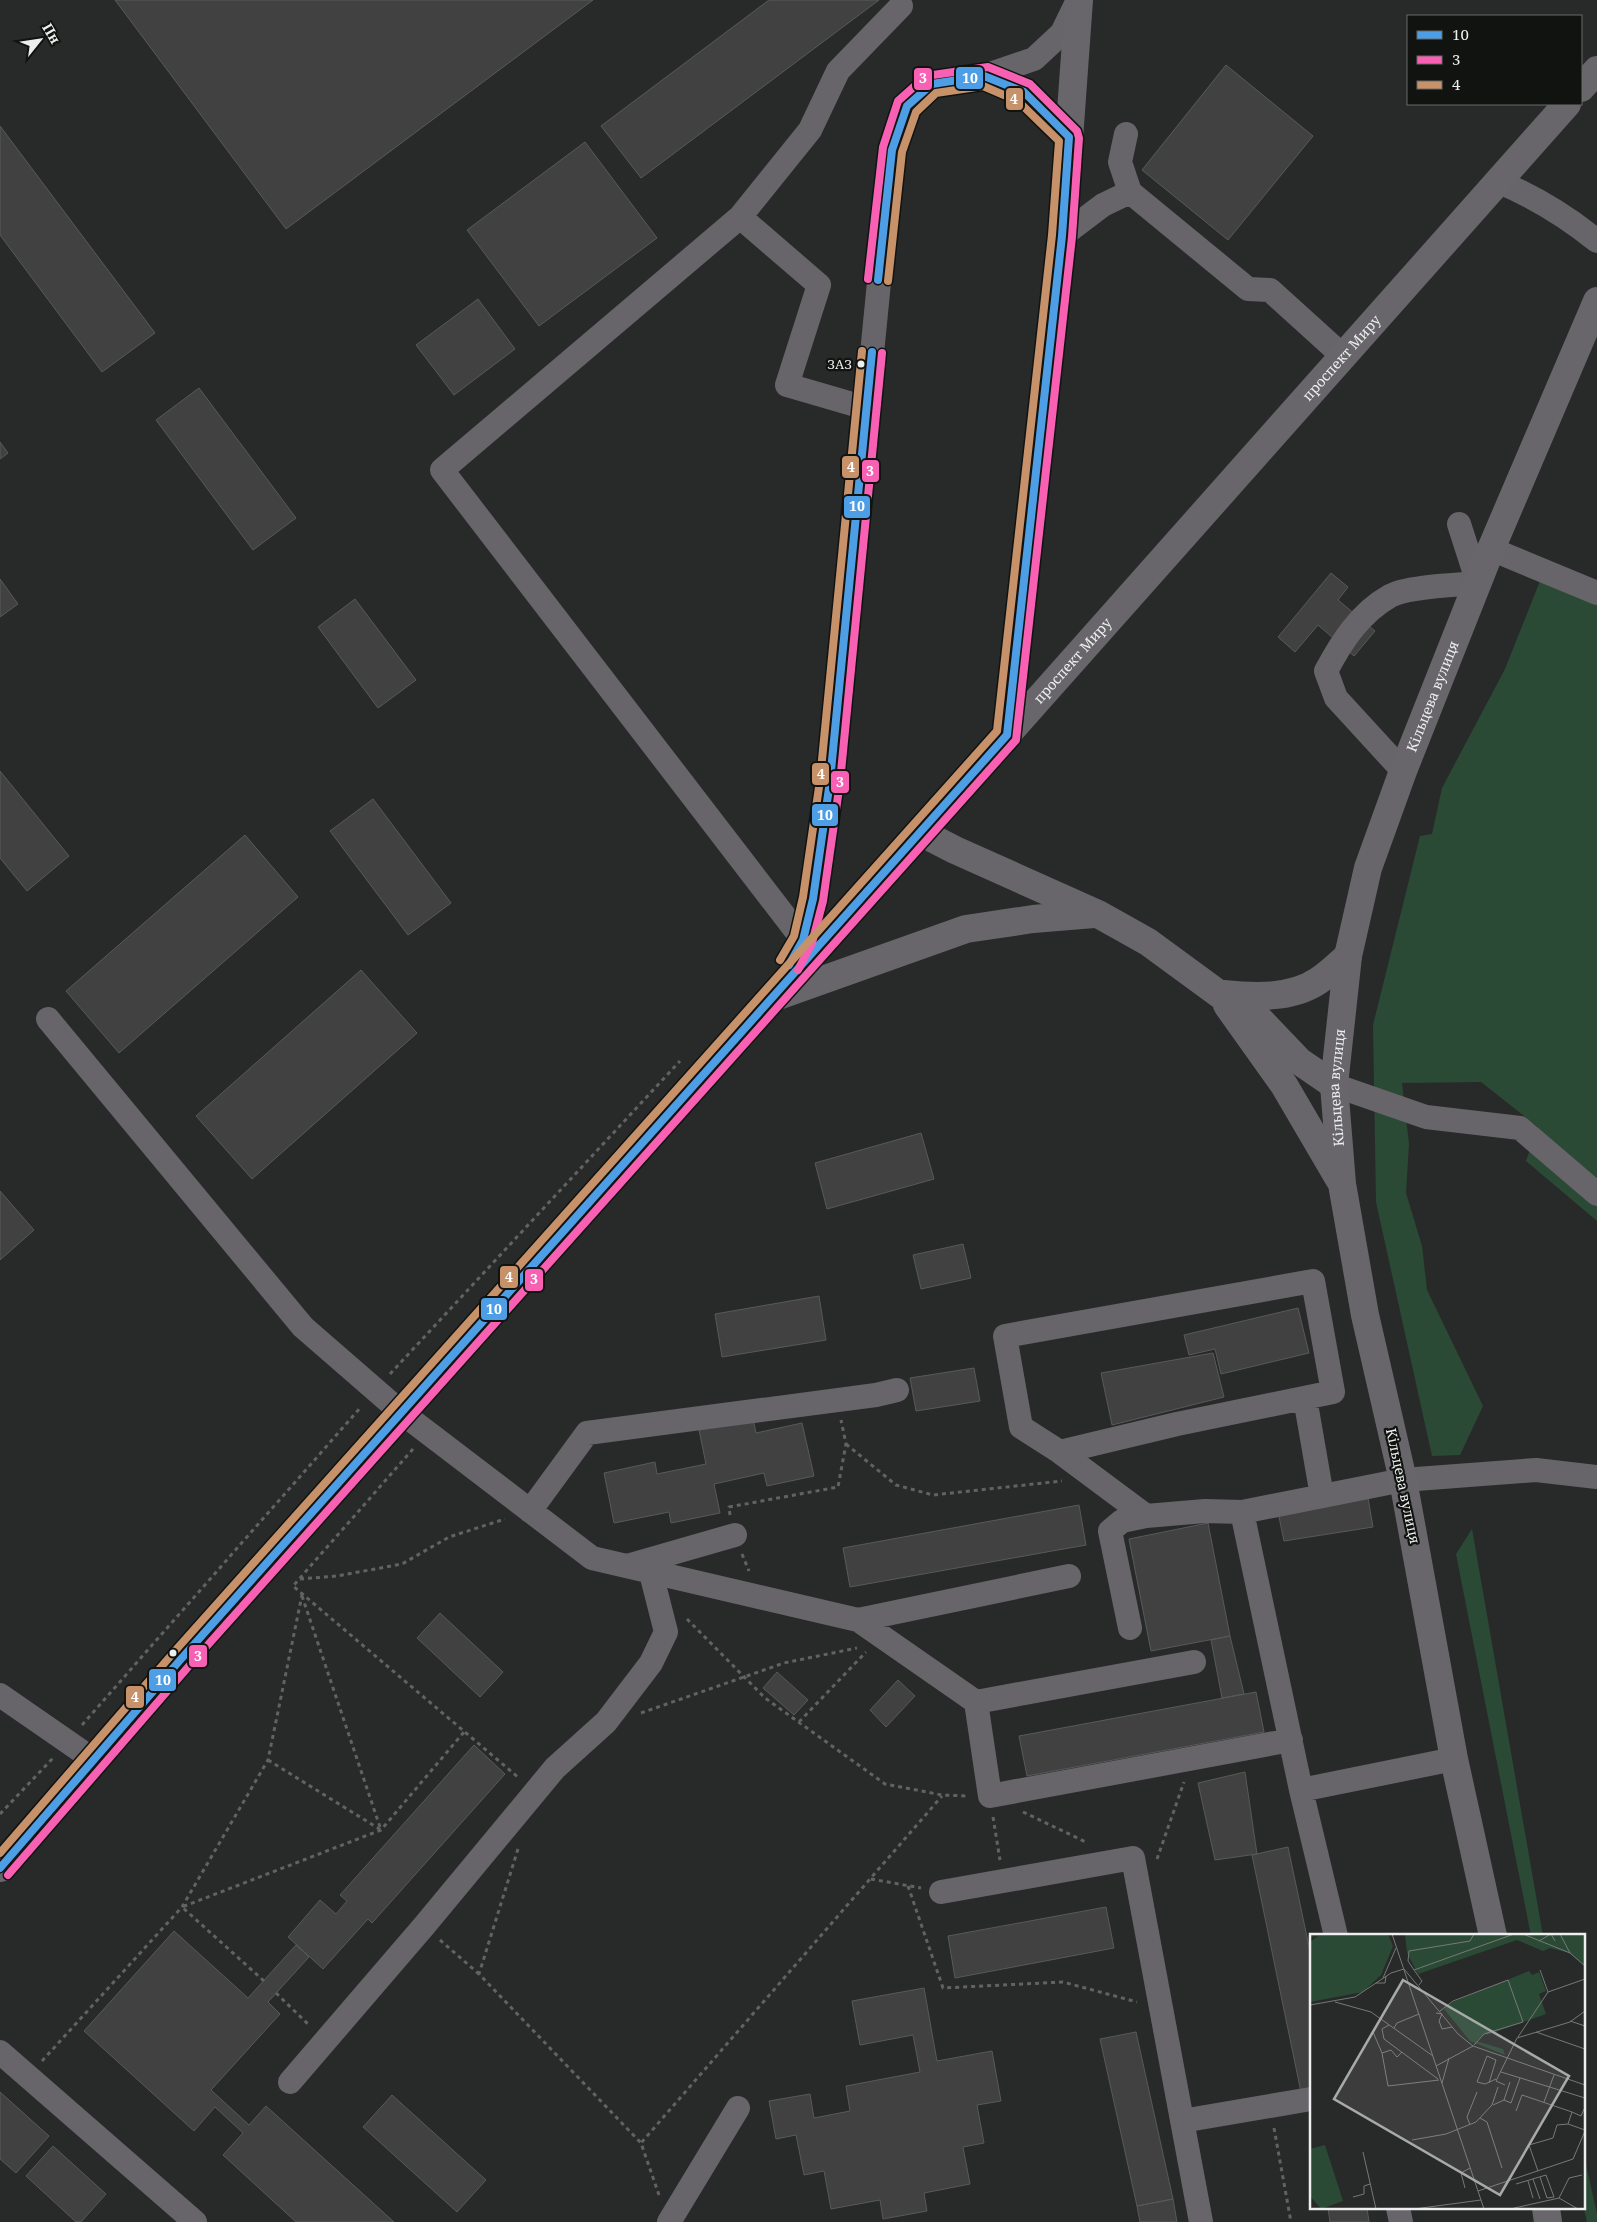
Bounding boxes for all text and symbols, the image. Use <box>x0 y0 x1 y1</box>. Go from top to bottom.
north arrow <box>15 15 65 65</box>
legend <box>1407 15 1582 105</box>
text: Пн <box>38 20 65 47</box>
text: 10 <box>1452 24 1469 44</box>
text: 3 <box>1452 49 1460 69</box>
line badge: 10 <box>955 66 984 90</box>
line badge: 3 <box>913 67 933 91</box>
text: 3 <box>919 68 927 87</box>
text: 10 <box>962 68 978 87</box>
text: 4 <box>1452 74 1461 94</box>
line badge: 4 <box>1005 87 1024 111</box>
text: 4 <box>1010 89 1018 108</box>
street label: проспект Миру <box>1298 310 1384 405</box>
place label: ЗАЗ <box>827 355 852 373</box>
marker: ЗАЗ <box>856 359 866 369</box>
line badge: 4 <box>841 455 860 479</box>
text: 4 <box>847 457 855 476</box>
line badge: 3 <box>861 459 880 483</box>
text: 3 <box>866 461 874 480</box>
line badge: 10 <box>843 495 871 519</box>
text: 10 <box>849 496 865 515</box>
street label: проспект Миру <box>1029 613 1116 707</box>
street label: Кільцева вулиця <box>1402 638 1463 754</box>
line badge: 4 <box>811 762 830 786</box>
text: 4 <box>817 764 825 783</box>
line badge: 3 <box>830 770 850 794</box>
text: 3 <box>836 772 844 791</box>
line badge: 10 <box>811 803 839 827</box>
text: 10 <box>817 805 833 824</box>
street label: Кільцева вулиця <box>1324 1028 1349 1147</box>
line badge: 4 <box>499 1265 519 1289</box>
text: 4 <box>505 1267 513 1286</box>
line badge: 3 <box>524 1268 544 1292</box>
text: 3 <box>530 1269 538 1288</box>
line badge: 10 <box>480 1297 508 1321</box>
text: 10 <box>486 1299 502 1318</box>
street label: Кільцева вулиця <box>1382 1426 1425 1546</box>
line badge: 3 <box>188 1644 208 1668</box>
text: 3 <box>194 1646 202 1665</box>
unlabelled marker <box>168 1648 178 1658</box>
line badge: 10 <box>148 1668 177 1692</box>
text: 10 <box>155 1670 171 1689</box>
line badge: 4 <box>125 1685 145 1709</box>
text: 4 <box>131 1687 139 1706</box>
inset map <box>1310 1934 1584 2210</box>

